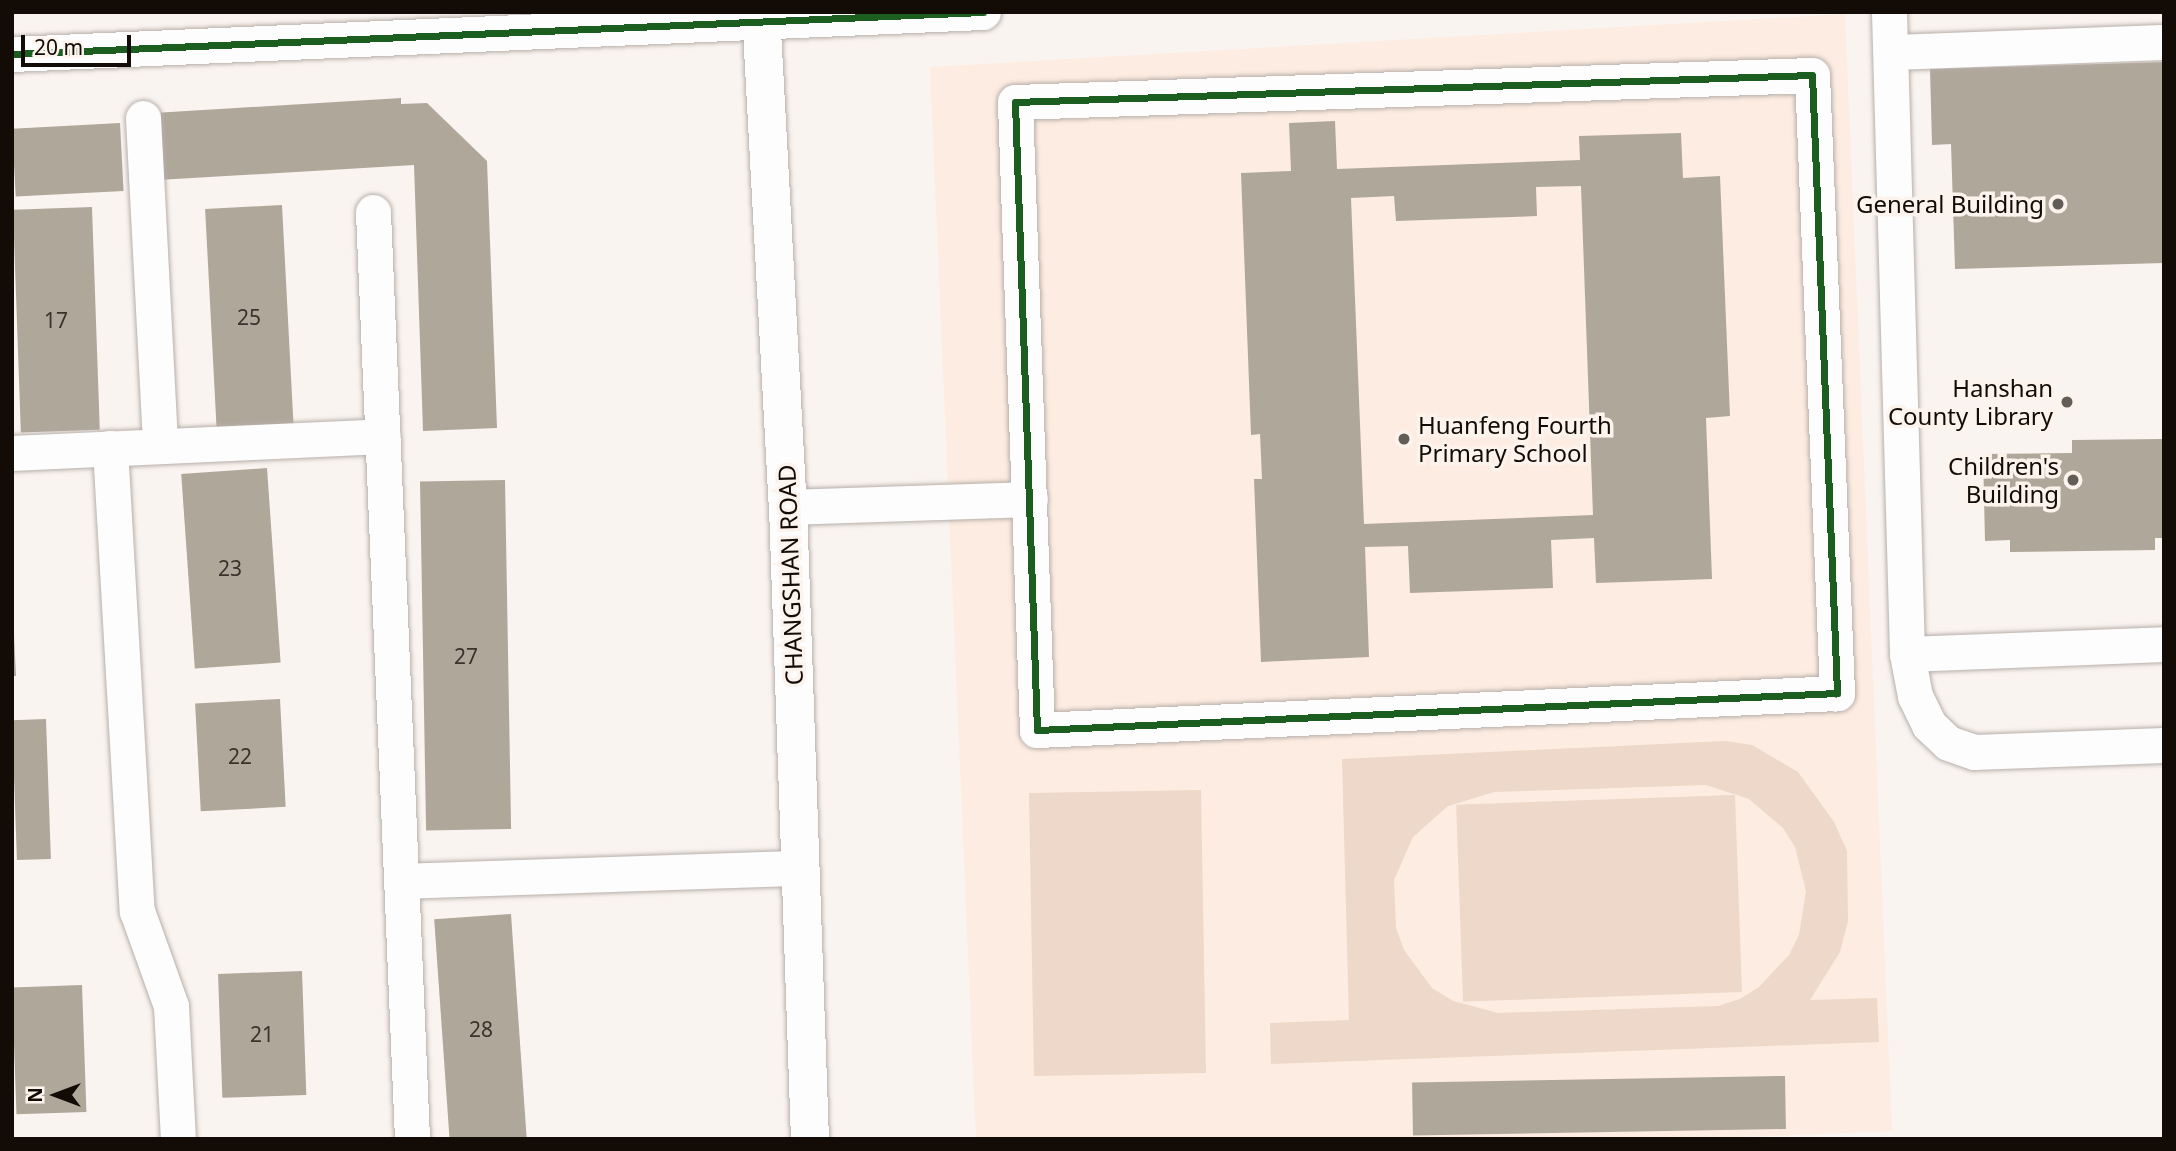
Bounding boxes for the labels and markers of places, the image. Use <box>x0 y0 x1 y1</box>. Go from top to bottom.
place label: General Building <box>1856 190 2044 218</box>
marker: General Building <box>2050 196 2066 212</box>
place label: Hanshan County Library <box>1888 374 2053 430</box>
marker: Hanshan County Library <box>2059 394 2075 410</box>
place label: Huanfeng Fourth Primary School <box>1418 411 1612 467</box>
marker: Huanfeng Fourth Primary School <box>1396 431 1412 447</box>
place label: Children's Building <box>1948 452 2059 508</box>
marker: Children's Building <box>2065 472 2081 488</box>

